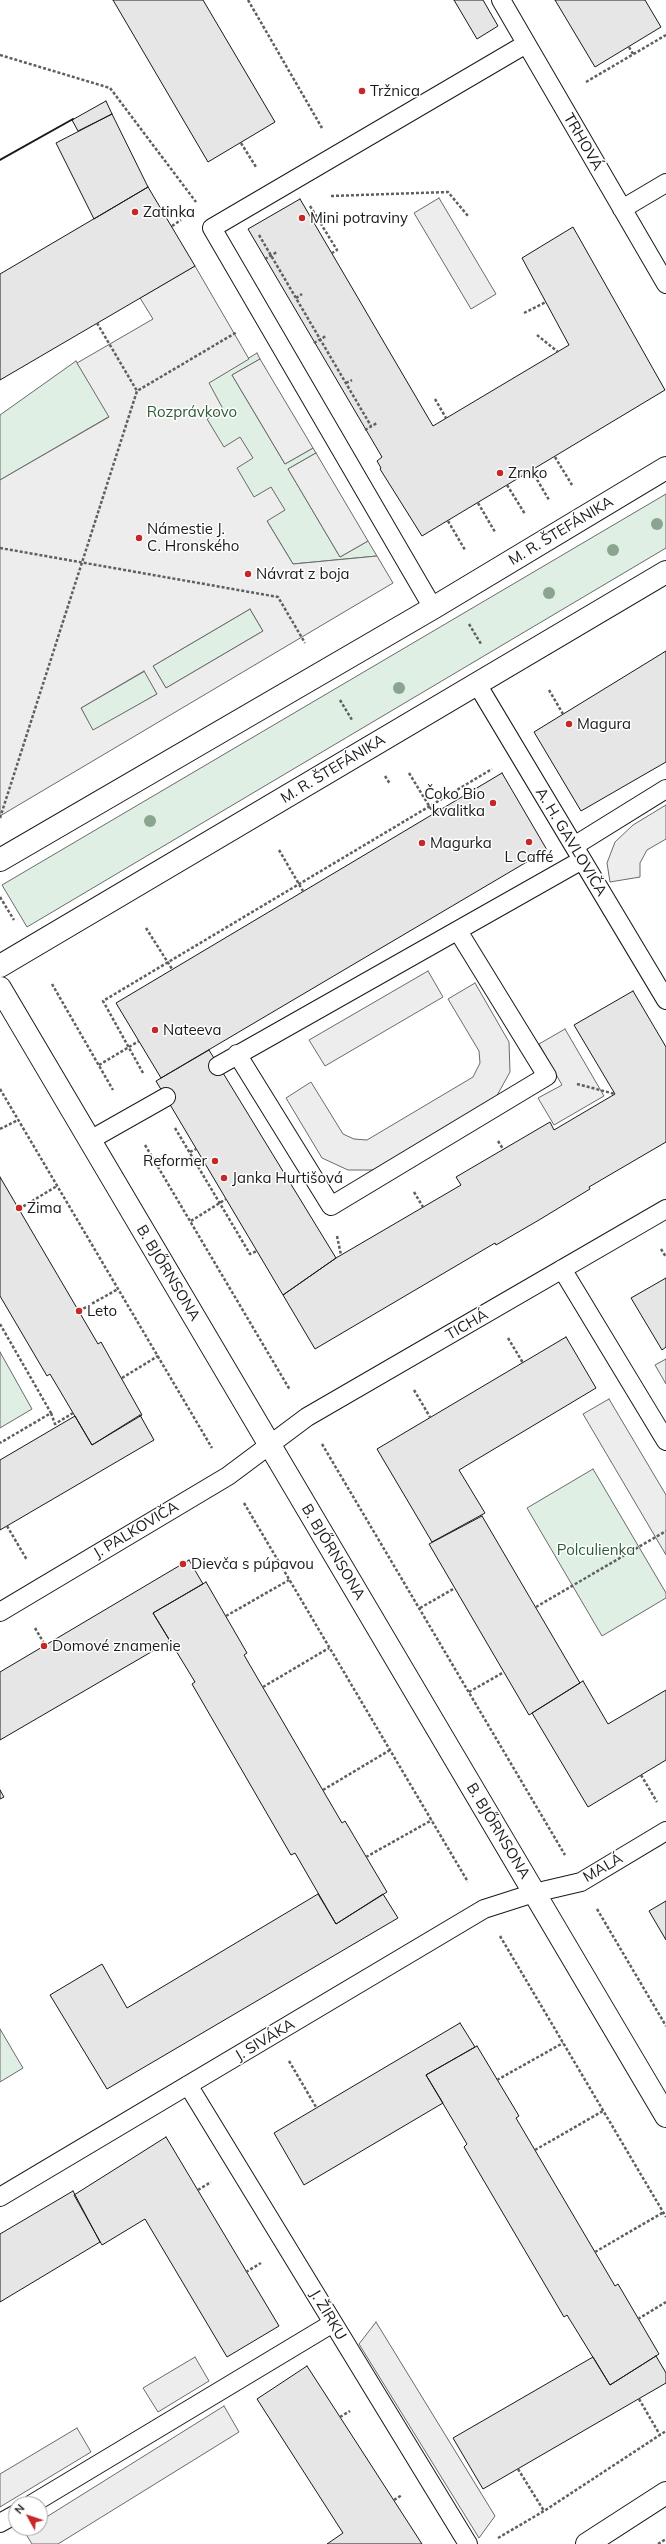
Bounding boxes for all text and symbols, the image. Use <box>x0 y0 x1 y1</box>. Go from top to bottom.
place label: Tržnica <box>370 82 420 100</box>
marker: Tržnica <box>357 86 367 96</box>
street label: TRHOVÁ <box>559 110 607 174</box>
place label: Zatinka <box>143 203 195 221</box>
marker: Zatinka <box>130 207 140 217</box>
place label: Mini potraviny <box>310 209 408 227</box>
marker: Mini potraviny <box>297 213 307 223</box>
park label: Rozprávkovo <box>147 403 237 421</box>
place label: Zrnko <box>508 464 547 482</box>
marker: Zrnko <box>495 468 505 478</box>
street label: M. R. ŠTEFÁNIKA <box>505 493 617 569</box>
place label: Námestie J. C. Hronského <box>147 520 239 555</box>
marker: Námestie J. C. Hronského <box>134 533 144 543</box>
place label: Návrat z boja <box>256 565 350 583</box>
marker: Návrat z boja <box>243 569 253 579</box>
place label: Magura <box>577 715 631 733</box>
marker: Magura <box>564 719 574 729</box>
street label: M. R. ŠTEFÁNIKA <box>277 731 389 807</box>
street label: A. H. GAVLOVIČA <box>531 784 611 900</box>
place label: Čoko Bio kvalitka <box>424 785 485 820</box>
marker: Čoko Bio kvalitka <box>488 798 498 808</box>
place label: Magurka <box>430 834 492 852</box>
marker: L Caffé <box>524 837 534 847</box>
marker: Magurka <box>417 838 427 848</box>
place label: L Caffé <box>505 848 553 866</box>
place label: Nateeva <box>163 1021 221 1039</box>
marker: Nateeva <box>150 1025 160 1035</box>
place label: Reformer <box>143 1152 207 1170</box>
marker: Reformer <box>210 1156 220 1166</box>
place label: Janka Hurtišová <box>232 1169 343 1187</box>
marker: Janka Hurtišová <box>219 1173 229 1183</box>
place label: Zima <box>27 1199 62 1217</box>
marker: Zima <box>14 1203 24 1213</box>
street label: B. BJŐRNSONA <box>132 1222 204 1324</box>
place label: Leto <box>87 1302 117 1320</box>
marker: Leto <box>74 1306 84 1316</box>
street label: TICHÁ <box>443 1306 491 1344</box>
street label: J. PALKOVIČA <box>90 1498 182 1562</box>
street label: B. BJŐRNSONA <box>297 1501 369 1603</box>
park label: Polculienka <box>557 1541 635 1559</box>
place label: Dievča s púpavou <box>191 1555 314 1573</box>
marker: Dievča s púpavou <box>178 1559 188 1569</box>
place label: Domové znamenie <box>52 1637 181 1655</box>
marker: Domové znamenie <box>39 1641 49 1651</box>
street label: B. BJŐRNSONA <box>462 1780 534 1882</box>
street label: MALÁ <box>580 1850 626 1886</box>
street label: J. SIVÁKA <box>232 2015 298 2065</box>
street label: J. ŽIRKU <box>306 2287 350 2343</box>
north arrow <box>8 2496 48 2536</box>
text: N <box>12 2501 28 2517</box>

